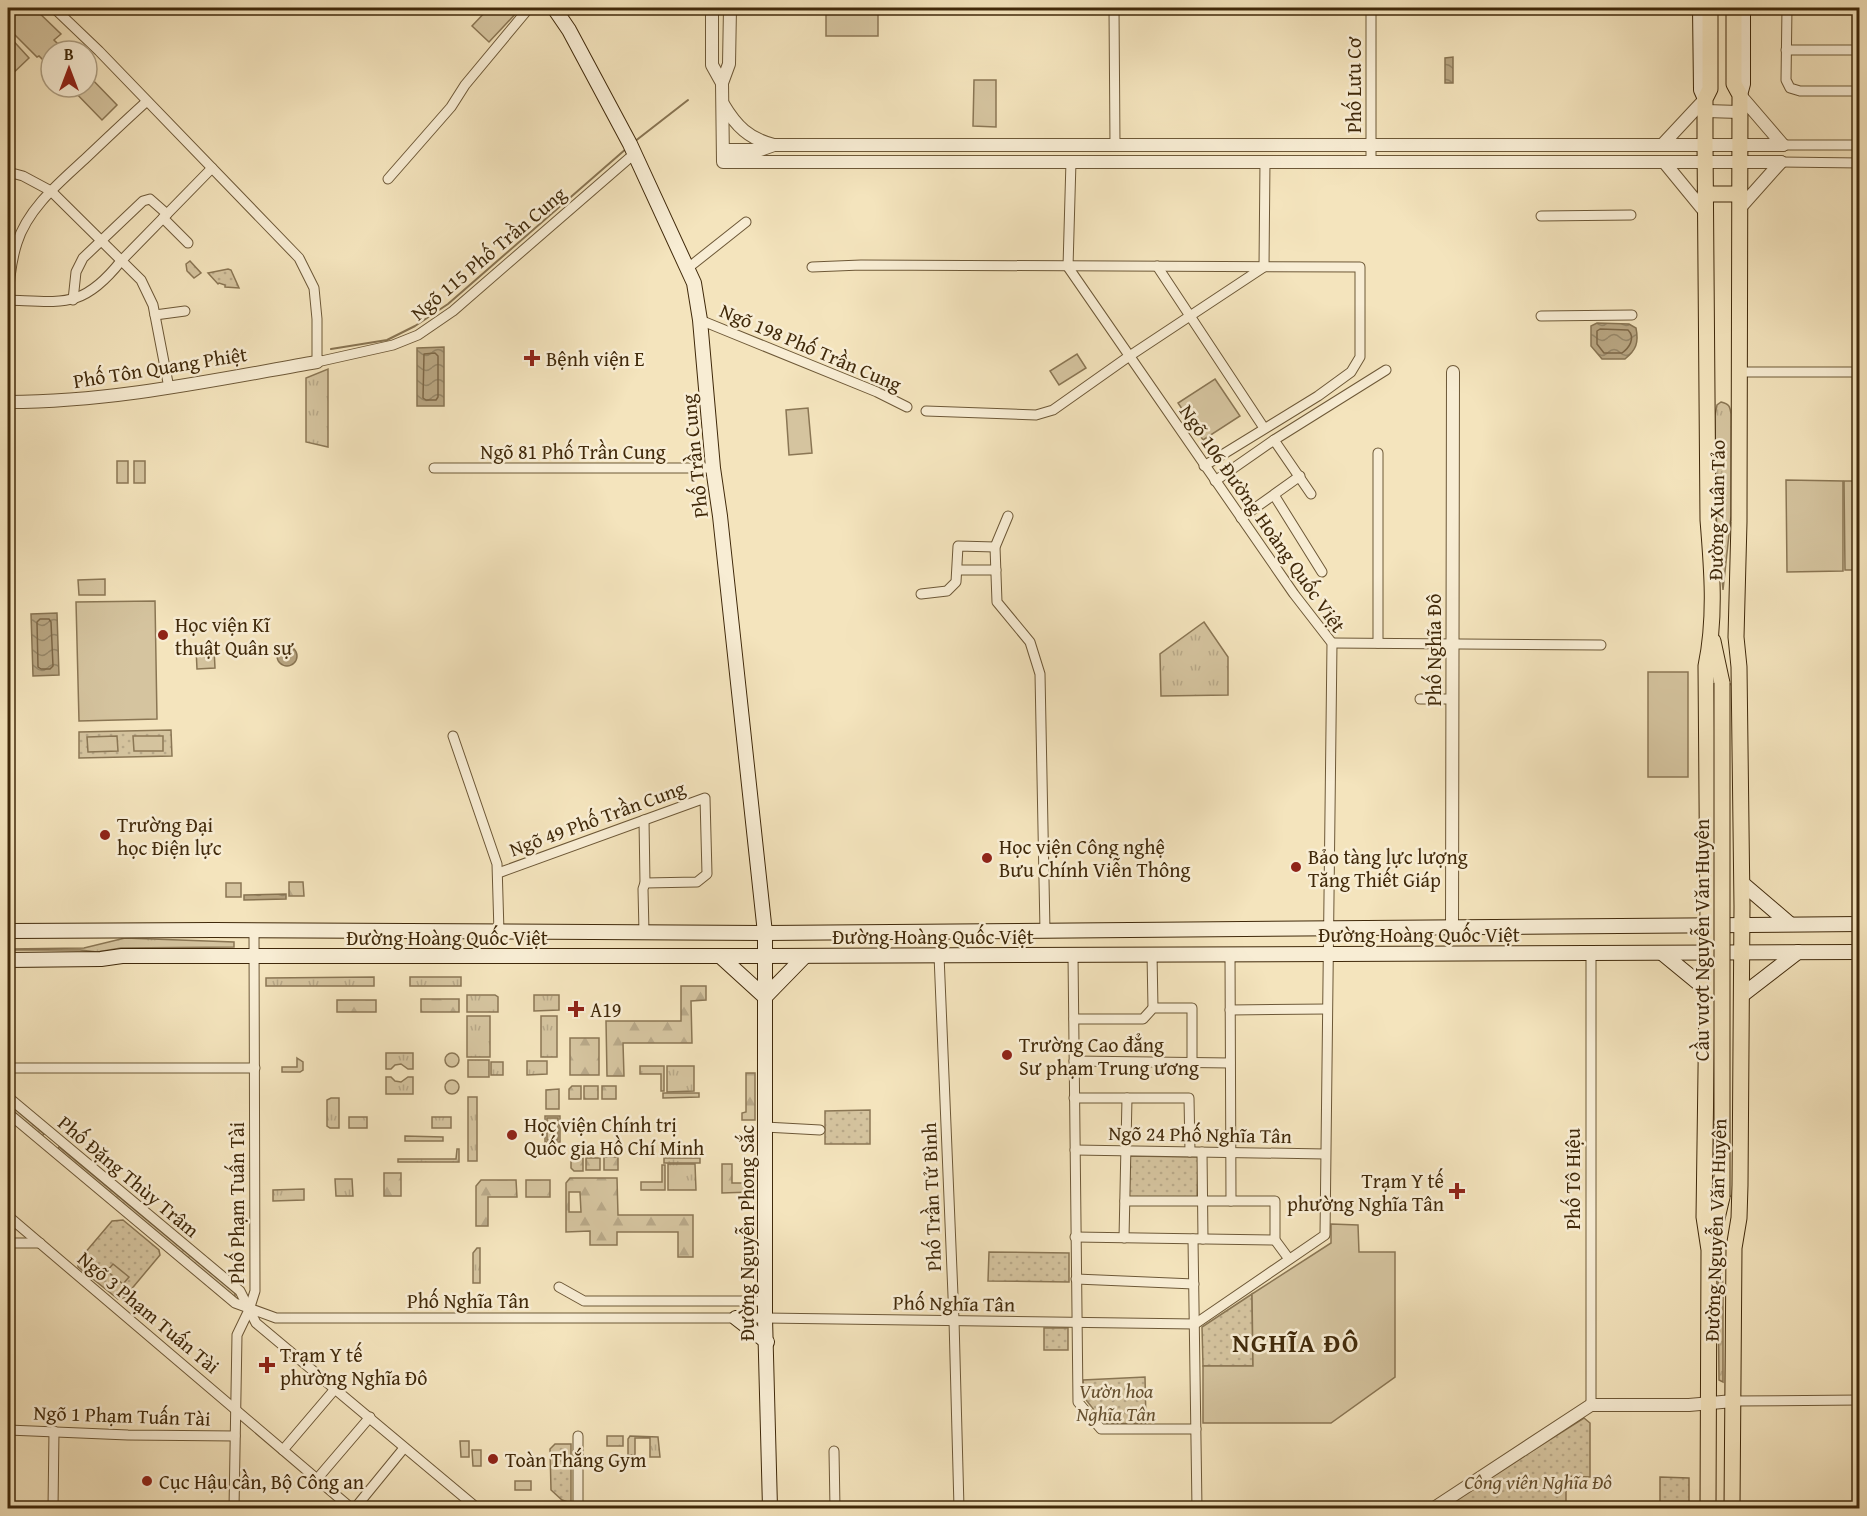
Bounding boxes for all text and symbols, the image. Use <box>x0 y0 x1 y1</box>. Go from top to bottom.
street label: Phố Lưu Cơ <box>1339 36 1368 133</box>
north arrow <box>39 39 99 99</box>
text: B <box>64 42 74 66</box>
street label: Ngõ 115 Phố Trần Cung <box>404 179 572 327</box>
street label: Ngõ 198 Phố Trần Cung <box>716 296 906 398</box>
street label: Phố Tôn Quang Phiệt <box>71 339 249 395</box>
place label: Bệnh viện E <box>546 344 644 373</box>
marker: Bệnh viện E <box>523 349 541 367</box>
street label: Phố Trần Cung <box>673 393 715 519</box>
street label: Ngõ 106 Đường Hoàng Quốc Việt <box>1173 398 1353 638</box>
street label: Ngõ 81 Phố Trần Cung <box>480 437 666 466</box>
street label: Đường Xuân Tảo <box>1700 439 1732 581</box>
street label: Phố Nghĩa Đô <box>1419 594 1448 706</box>
place label: Học viện Kĩ thuật Quân sự <box>175 610 294 662</box>
marker: Học viện Kĩ thuật Quân sự <box>156 628 170 642</box>
street label: Ngõ 49 Phố Trần Cung <box>505 773 689 863</box>
place label: Trường Đại học Điện lực <box>117 810 222 862</box>
street label: Cầu vượt Nguyễn Văn Huyên <box>1687 819 1716 1061</box>
marker: Trường Đại học Điện lực <box>98 828 112 842</box>
place label: Học viện Công nghệ Bưu Chính Viễn Thông <box>999 832 1190 884</box>
place label: Bảo tàng lực lượng Tăng Thiết Giáp <box>1308 842 1468 894</box>
marker: Học viện Công nghệ Bưu Chính Viễn Thông <box>980 851 994 865</box>
marker: Bảo tàng lực lượng Tăng Thiết Giáp <box>1289 860 1303 874</box>
street label: Đường Hoàng Quốc Việt <box>1318 920 1520 949</box>
street label: Đường Hoàng Quốc Việt <box>832 922 1034 951</box>
street label: Đường Hoàng Quốc Việt <box>346 923 548 952</box>
place label: A19 <box>590 995 621 1024</box>
marker: A19 <box>567 1000 585 1018</box>
place label: Trường Cao đẳng Sư phạm Trung ương <box>1019 1030 1199 1082</box>
marker: Trường Cao đẳng Sư phạm Trung ương <box>1000 1048 1014 1062</box>
street label: Phố Đặng Thùy Trâm <box>52 1108 206 1244</box>
place label: Học viện Chính trị Quốc gia Hồ Chí Minh <box>524 1110 704 1162</box>
street label: Ngõ 24 Phố Nghĩa Tân <box>1108 1118 1292 1150</box>
street label: Đường Nguyễn Văn Huyên <box>1697 1118 1733 1342</box>
street label: Phố Phạm Tuấn Tài <box>222 1122 251 1284</box>
street label: Phố Trần Tử Bình <box>914 1122 948 1272</box>
street label: Đường Nguyễn Phong Sắc <box>732 1125 761 1341</box>
marker: Học viện Chính trị Quốc gia Hồ Chí Minh <box>505 1128 519 1142</box>
street label: Phố Tô Hiệu <box>1558 1128 1587 1230</box>
place label: Trạm Y tế phường Nghĩa Tân <box>1287 1166 1444 1218</box>
marker: Trạm Y tế phường Nghĩa Tân <box>1448 1182 1466 1200</box>
street label: Ngõ 3 Phạm Tuấn Tài <box>72 1244 227 1380</box>
street label: Phố Nghĩa Tân <box>407 1286 529 1315</box>
street label: Phố Nghĩa Tân <box>893 1287 1015 1319</box>
district label: NGHĨA ĐÔ <box>1232 1323 1360 1362</box>
place label: Trạm Y tế phường Nghĩa Đô <box>280 1340 427 1392</box>
marker: Trạm Y tế phường Nghĩa Đô <box>258 1356 276 1374</box>
park label: Vườn hoa Nghĩa Tân <box>1075 1376 1156 1428</box>
street label: Ngõ 1 Phạm Tuấn Tài <box>33 1397 211 1433</box>
place label: Toàn Thắng Gym <box>505 1445 647 1474</box>
marker: Toàn Thắng Gym <box>486 1452 500 1466</box>
place label: Cục Hậu cần, Bộ Công an <box>159 1467 364 1496</box>
park label: Công viên Nghĩa Đô <box>1464 1467 1612 1496</box>
marker: Cục Hậu cần, Bộ Công an <box>140 1474 154 1488</box>

